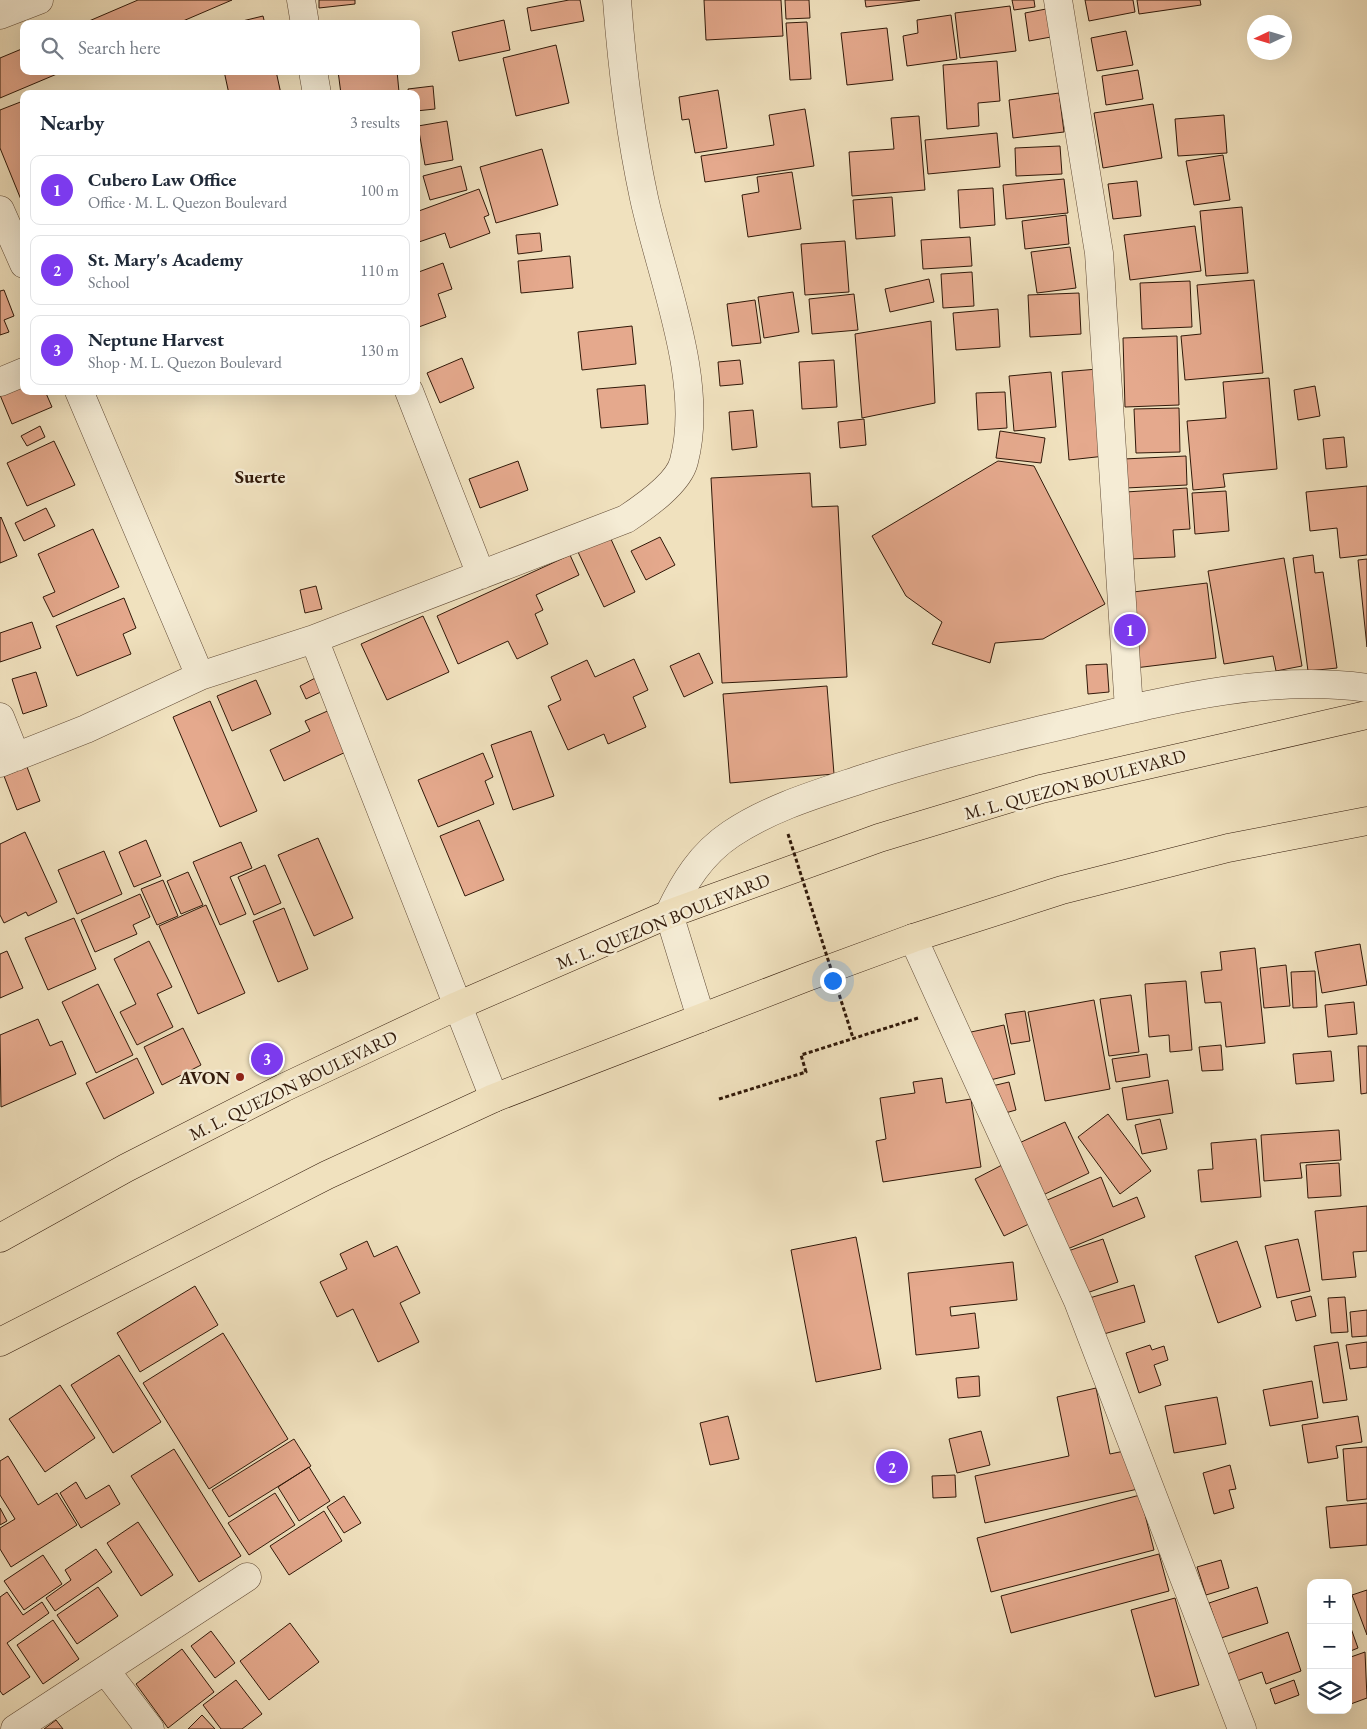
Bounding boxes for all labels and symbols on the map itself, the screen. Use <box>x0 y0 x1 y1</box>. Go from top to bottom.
north arrow <box>1247 15 1292 60</box>
district label: Suerte <box>235 464 285 489</box>
pin: 1 <box>1114 611 1146 649</box>
street label: M. L. QUEZON BOULEVARD <box>962 743 1188 825</box>
street label: M. L. QUEZON BOULEVARD <box>553 868 773 974</box>
your location <box>820 968 846 994</box>
street label: M. L. QUEZON BOULEVARD <box>185 1025 401 1145</box>
pin: 3 <box>251 1040 283 1078</box>
place label: AVON <box>178 1066 230 1089</box>
marker: AVON <box>234 1071 246 1083</box>
pin: 2 <box>876 1448 908 1486</box>

